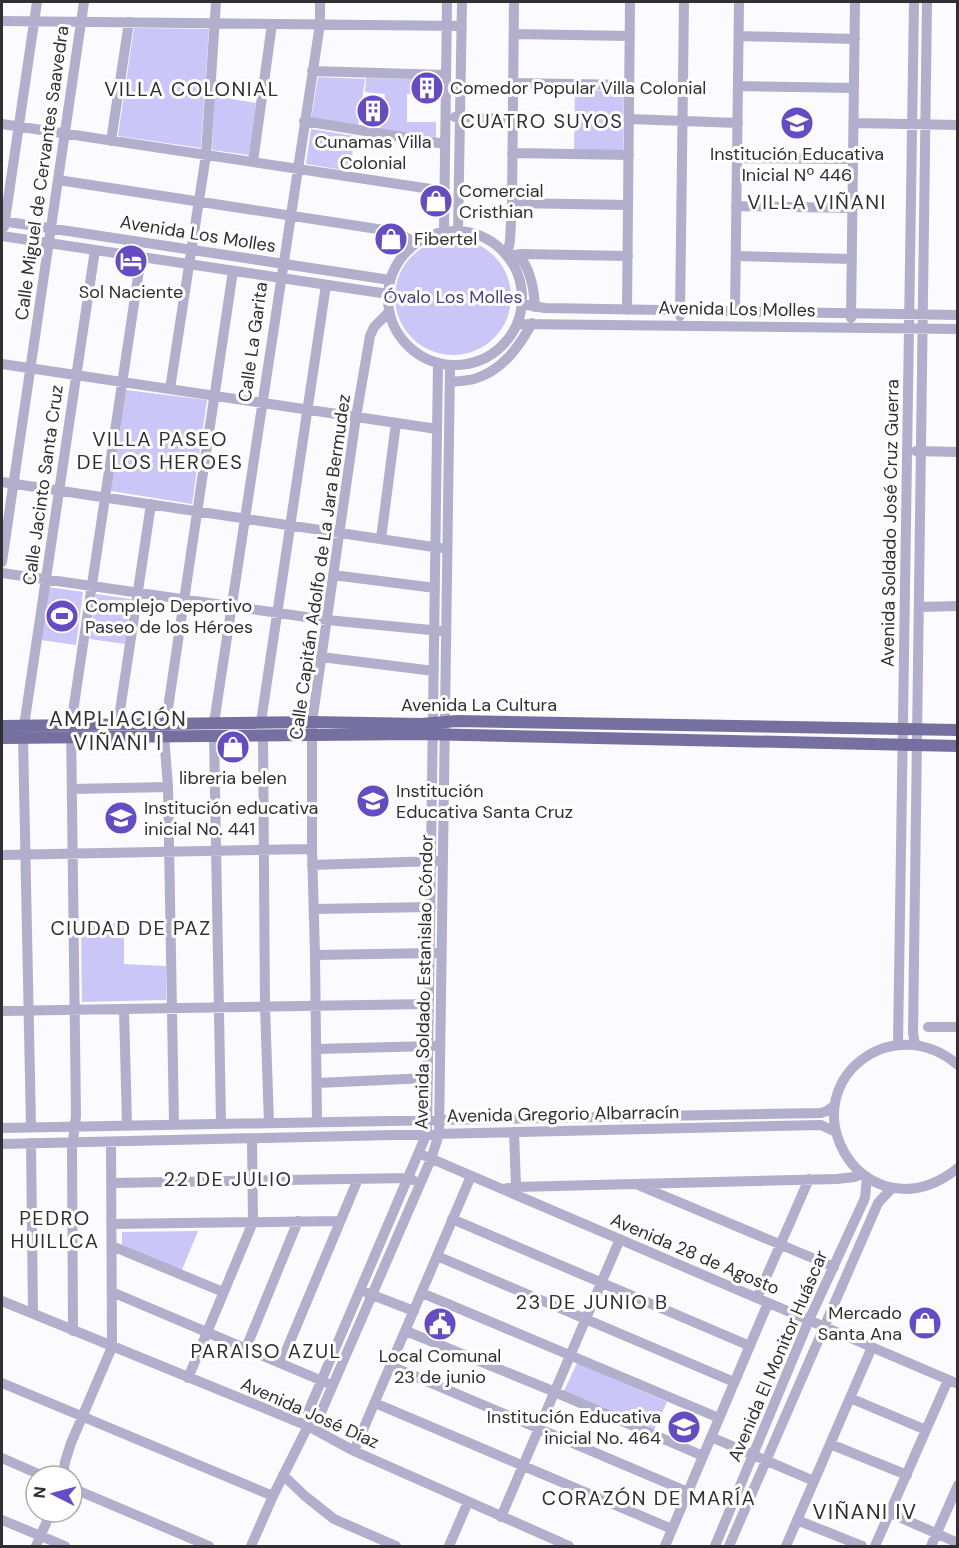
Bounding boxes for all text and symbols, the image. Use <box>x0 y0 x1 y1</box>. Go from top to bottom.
street label: Calle Miguel de Cervantes Saavedra <box>9 24 75 322</box>
building icon: Comedor Popular Villa Colonial <box>409 70 445 106</box>
district label: VILLA COLONIAL <box>104 76 280 102</box>
place label: Comedor Popular Villa Colonial <box>450 76 706 100</box>
building icon: Cunamas Villa Colonial <box>355 93 391 129</box>
school or university icon: Institución Educativa Inicial Nº 446 <box>779 105 815 141</box>
district label: CUATRO SUYOS <box>461 108 623 134</box>
place label: Cunamas Villa Colonial <box>314 130 432 175</box>
place label: Institución Educativa Inicial Nº 446 <box>710 142 884 187</box>
place label: Comercial Cristhian <box>459 179 544 224</box>
shop icon: Comercial Cristhian <box>418 183 454 219</box>
district label: VILLA VIÑANI <box>747 189 887 215</box>
street label: Avenida Los Molles <box>118 210 278 258</box>
shop icon: Fibertel <box>373 221 409 257</box>
place label: Fibertel <box>414 227 477 251</box>
hotel icon: Sol Naciente <box>113 243 149 279</box>
place label: Sol Naciente <box>79 280 183 304</box>
street label: Calle La Garita <box>233 280 273 404</box>
park label: Óvalo Los Molles <box>384 285 522 309</box>
street label: Avenida Los Molles <box>658 296 816 322</box>
street label: Avenida Soldado José Cruz Guerra <box>875 379 905 667</box>
street label: Calle Jacinto Santa Cruz <box>17 383 69 587</box>
street label: Calle Capitán Adolfo de La Jara Bermudez <box>284 393 356 741</box>
district label: VILLA PASEO DE LOS HEROES <box>77 426 243 475</box>
place label: Complejo Deportivo Paseo de los Héroes <box>85 594 253 639</box>
sports icon: Complejo Deportivo Paseo de los Héroes <box>44 598 80 634</box>
street label: Avenida La Cultura <box>401 693 557 717</box>
district label: AMPLIACIÓN VIÑANI I <box>49 705 187 757</box>
shop icon: libreria belen <box>215 729 251 765</box>
place label: libreria belen <box>179 766 287 790</box>
place label: Institución Educativa Santa Cruz <box>396 779 573 824</box>
school or university icon: Institución Educativa Santa Cruz <box>355 783 391 819</box>
place label: Institución educativa inicial No. 441 <box>144 796 318 841</box>
school or university icon: Institución educativa inicial No. 441 <box>103 800 139 836</box>
street label: Avenida Soldado Estanislao Cóndor <box>409 834 439 1130</box>
district label: CIUDAD DE PAZ <box>50 915 212 941</box>
street label: Avenida Gregorio Albarracín <box>447 1100 679 1128</box>
district label: 22 DE JULIO <box>163 1166 293 1192</box>
district label: PEDRO HUILLCA <box>11 1205 99 1254</box>
street label: Avenida 28 de Agosto <box>607 1208 783 1300</box>
street label: Avenida El Monitor Huáscar <box>723 1246 834 1465</box>
district label: 23 DE JUNIO B <box>515 1289 669 1315</box>
place label: Mercado Santa Ana <box>818 1301 902 1346</box>
shop icon: Mercado Santa Ana <box>907 1305 943 1341</box>
public building icon: Local Comunal 23 de junio <box>422 1306 458 1342</box>
district label: PARAISO AZUL <box>190 1338 342 1364</box>
place label: Local Comunal 23 de junio <box>379 1344 501 1389</box>
street label: Avenida José Díaz <box>237 1372 383 1454</box>
place label: Institución Educativa inicial No. 464 <box>487 1405 661 1450</box>
school or university icon: Institución Educativa inicial No. 464 <box>666 1409 702 1445</box>
north arrow <box>24 1464 84 1524</box>
district label: CORAZÓN DE MARÍA <box>542 1485 756 1511</box>
text: N <box>29 1486 51 1499</box>
district label: VIÑANI IV <box>813 1498 917 1526</box>

